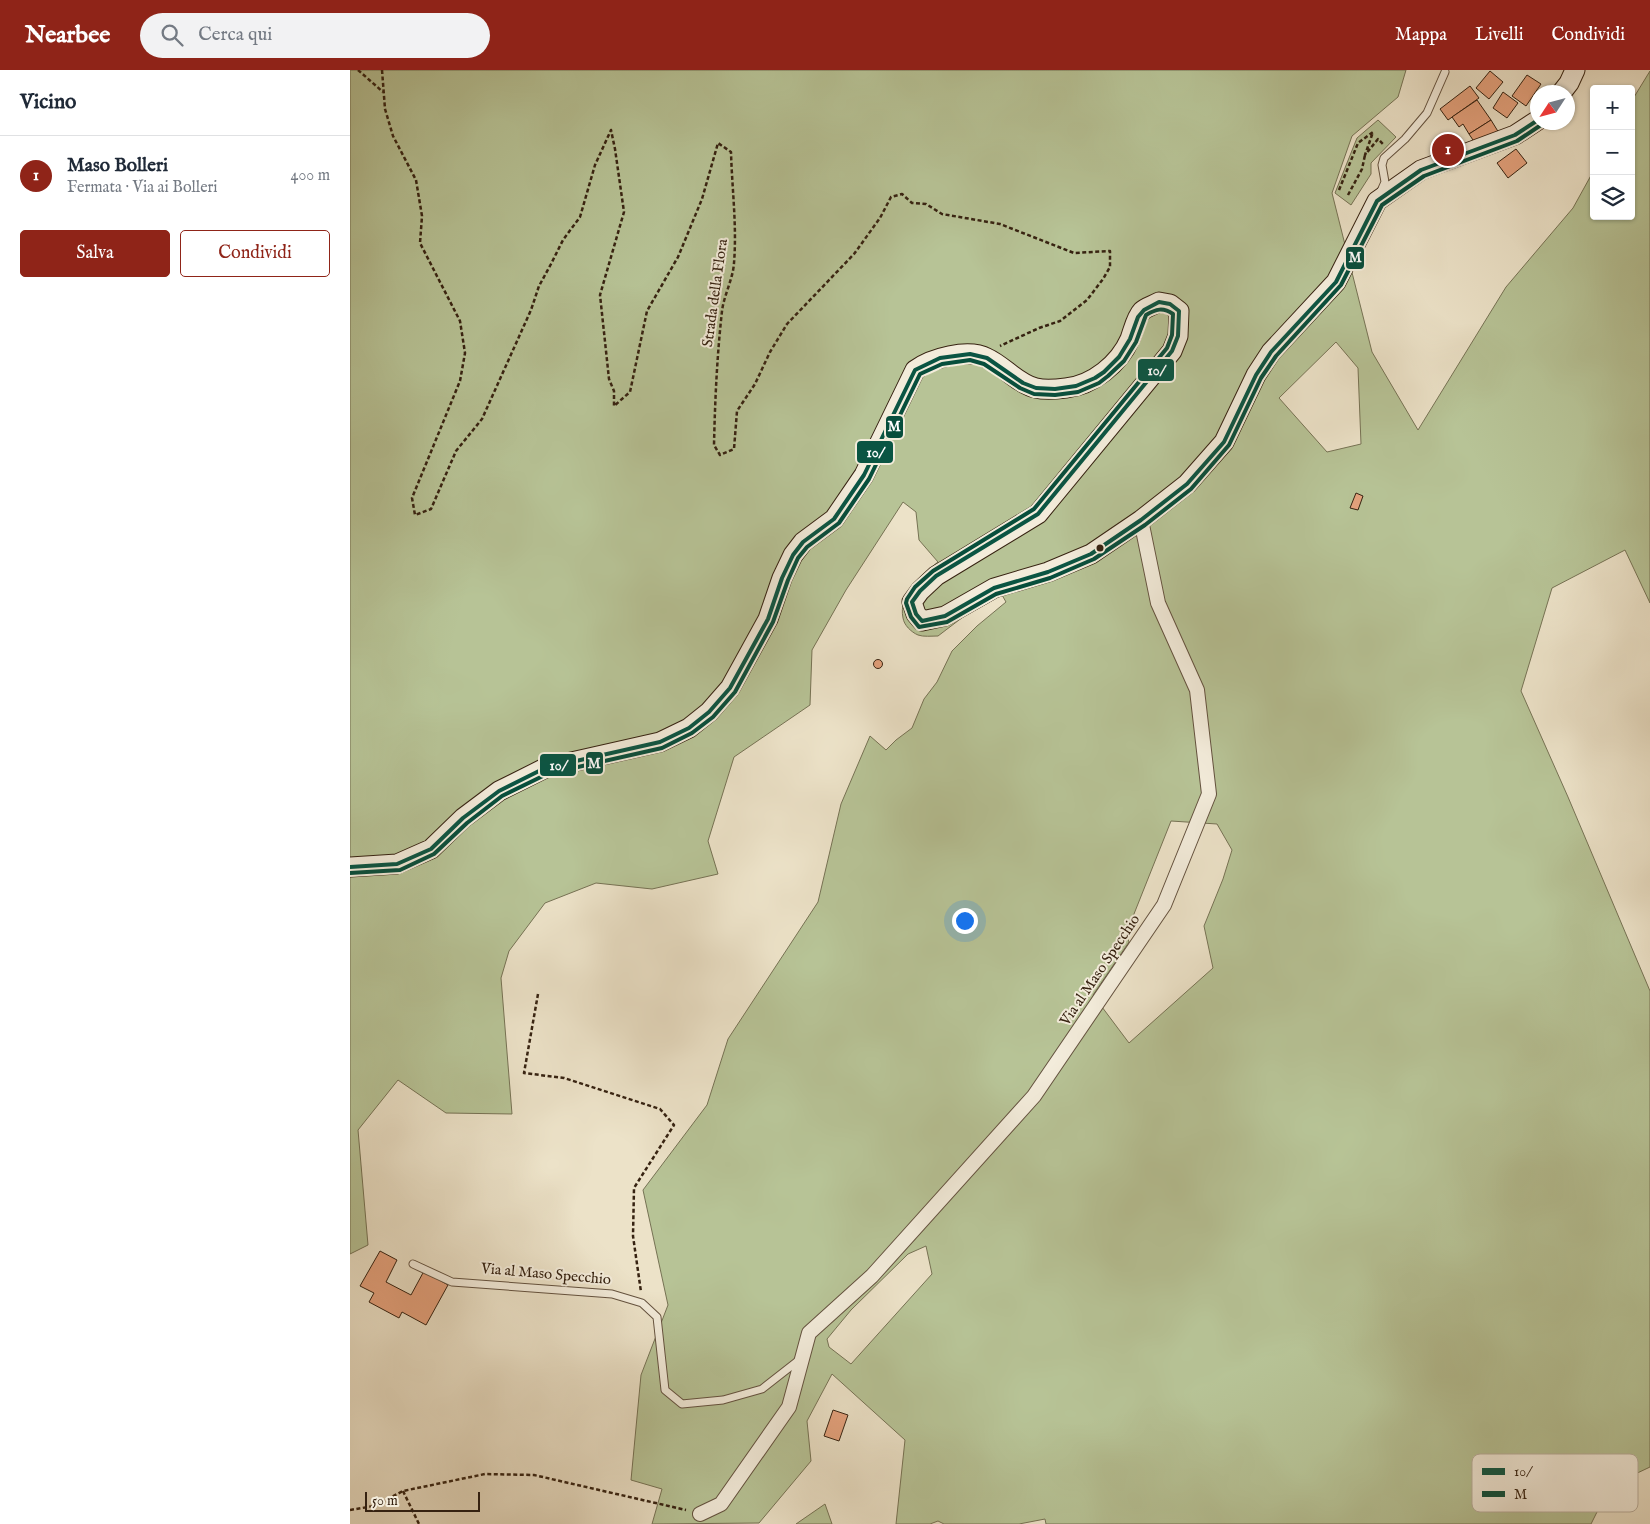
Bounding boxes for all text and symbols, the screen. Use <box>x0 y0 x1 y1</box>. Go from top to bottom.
search box <box>140 13 490 58</box>
text: Nearbee <box>25 20 110 51</box>
icon: search <box>158 21 186 49</box>
text: Cerca qui <box>198 23 272 47</box>
text: Mappa <box>1395 24 1447 47</box>
text: Livelli <box>1475 24 1523 47</box>
text: Condividi <box>1551 24 1625 47</box>
north arrow <box>1530 85 1575 130</box>
map controls <box>1590 85 1635 220</box>
button: + <box>1590 85 1635 130</box>
text: Vicino <box>20 89 76 116</box>
button: − <box>1590 130 1635 175</box>
pin: 1 <box>1432 131 1464 169</box>
text: Maso Bolleri <box>67 154 168 178</box>
text: 1 <box>33 166 39 186</box>
text: 400 m <box>291 166 330 186</box>
button: layers <box>1590 175 1635 220</box>
text: Fermata · Via ai Bolleri <box>67 178 218 198</box>
button: Salva <box>20 230 170 277</box>
button: Condividi <box>180 230 330 277</box>
street label: Strada della Flora <box>698 237 732 348</box>
line badge: M <box>1345 246 1365 270</box>
text: M <box>1348 249 1362 267</box>
line badge: 10/ <box>1137 358 1175 382</box>
text: 10/ <box>1148 362 1168 380</box>
line badge: M <box>885 415 904 439</box>
text: M <box>887 418 901 436</box>
line badge: 10/ <box>856 440 894 464</box>
text: 10/ <box>867 444 887 462</box>
unlabelled marker <box>1095 543 1105 553</box>
line badge: M <box>585 751 604 775</box>
line badge: 10/ <box>539 753 577 777</box>
text: M <box>587 755 601 773</box>
text: 10/ <box>550 757 570 775</box>
your location <box>952 908 978 934</box>
street label: Via al Maso Specchio <box>1055 911 1144 1030</box>
street label: Via al Maso Specchio <box>479 1259 612 1289</box>
legend <box>1472 1454 1638 1512</box>
text: 10/ <box>1514 1463 1533 1481</box>
text: M <box>1514 1486 1527 1504</box>
scale bar <box>365 1489 480 1512</box>
text: 50 m <box>372 1492 398 1510</box>

